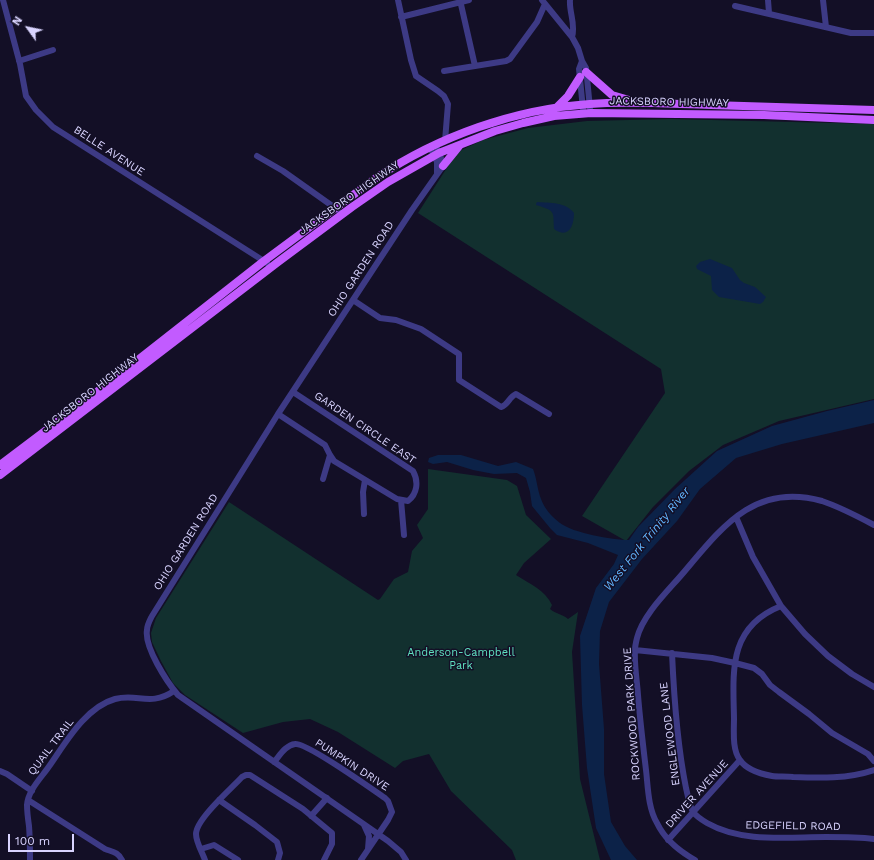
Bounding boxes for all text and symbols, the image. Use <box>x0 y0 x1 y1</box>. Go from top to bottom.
north arrow <box>8 8 48 48</box>
text: N <box>10 14 25 28</box>
street label: JACKSBORO HIGHWAY <box>609 94 729 110</box>
street label: BELLE AVENUE <box>71 123 147 179</box>
street label: JACKSBORO HIGHWAY <box>296 158 402 238</box>
street label: OHIO GARDEN ROAD <box>325 219 397 319</box>
street label: JACKSBORO HIGHWAY <box>39 351 141 435</box>
street label: GARDEN CIRCLE EAST <box>312 389 418 467</box>
water label: West Fork Trinity River <box>601 484 693 594</box>
street label: OHIO GARDEN ROAD <box>151 491 221 593</box>
park label: Anderson-Campbell Park <box>407 646 515 672</box>
street label: ROCKWOOD PARK DRIVE <box>621 647 643 781</box>
street label: ENGLEWOOD LANE <box>657 681 683 787</box>
street label: QUAIL TRAIL <box>25 716 77 778</box>
street label: PUMPKIN DRIVE <box>313 736 391 794</box>
street label: DRIVER AVENUE <box>663 757 731 831</box>
street label: EDGEFIELD ROAD <box>745 819 841 833</box>
scale bar <box>10 826 76 852</box>
text: 100 m <box>15 834 50 848</box>

